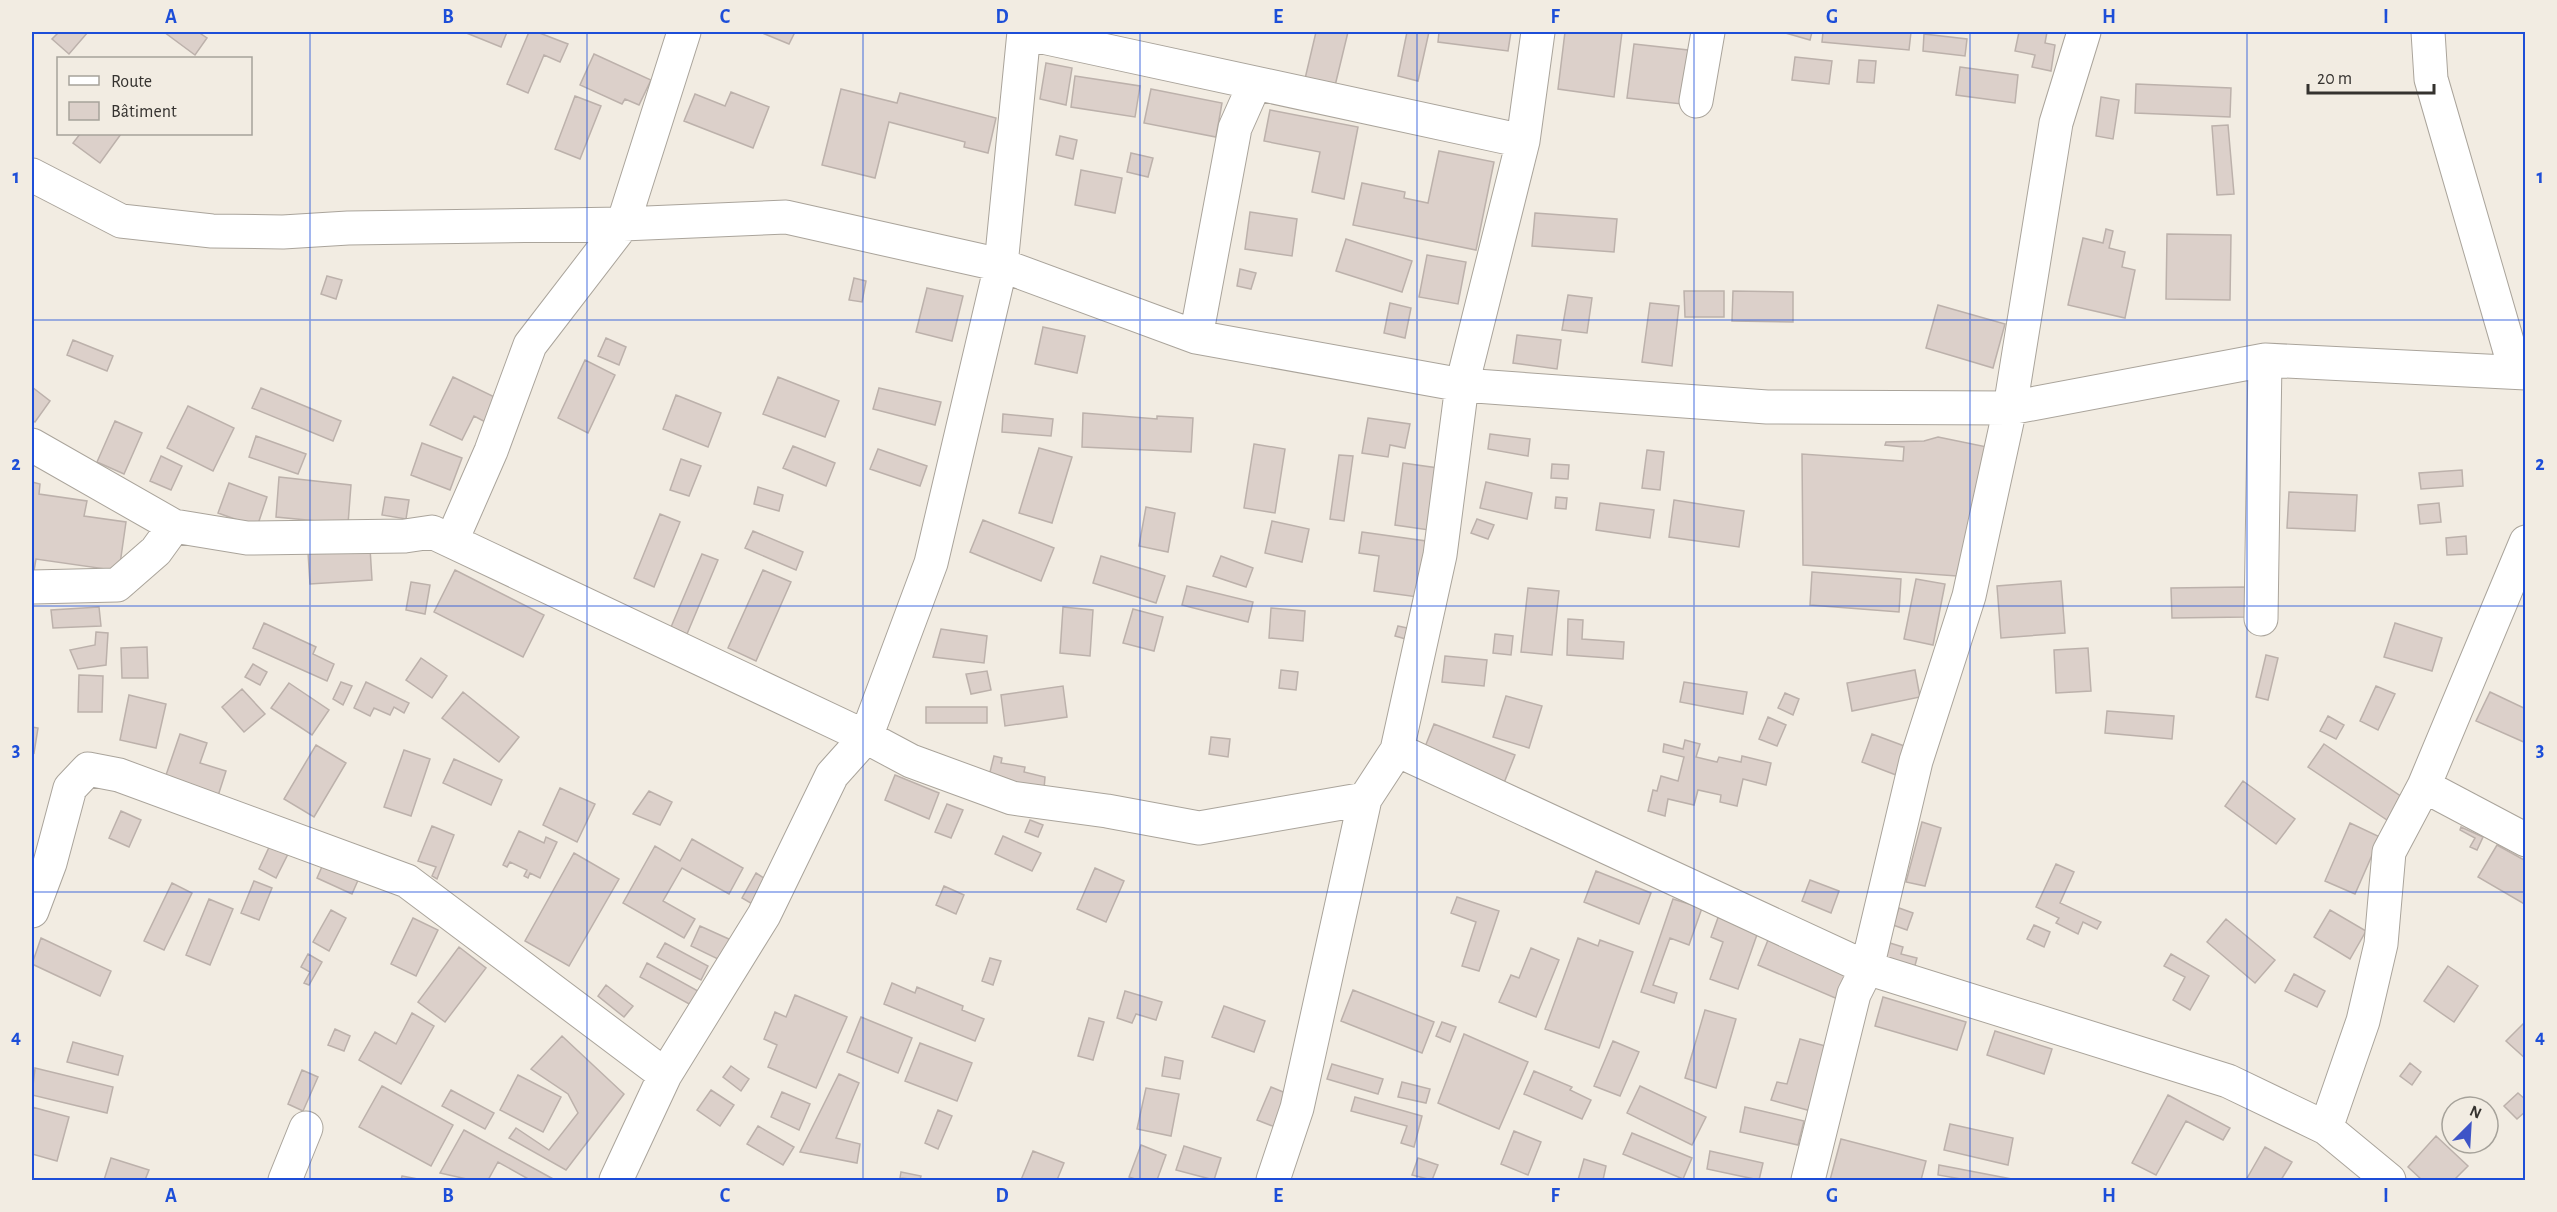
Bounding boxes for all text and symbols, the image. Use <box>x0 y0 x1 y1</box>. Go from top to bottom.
text: A <box>165 7 177 27</box>
text: B <box>442 7 454 27</box>
text: C <box>720 7 731 27</box>
text: D <box>995 7 1009 27</box>
text: E <box>1273 7 1283 27</box>
text: F <box>1550 7 1560 27</box>
text: G <box>1826 7 1838 27</box>
text: H <box>2102 7 2116 27</box>
text: I <box>2383 7 2389 27</box>
legend <box>57 57 252 135</box>
scale bar <box>2308 57 2434 95</box>
text: 20 m <box>2317 70 2352 88</box>
text: Route <box>111 73 152 91</box>
text: Bâtiment <box>111 103 177 121</box>
text: 1 <box>12 167 20 187</box>
text: 1 <box>2536 167 2544 187</box>
text: 2 <box>11 454 21 474</box>
text: 2 <box>2535 454 2545 474</box>
text: 3 <box>12 740 20 760</box>
text: 3 <box>2536 740 2544 760</box>
text: 4 <box>11 1027 21 1047</box>
text: 4 <box>2535 1027 2545 1047</box>
north arrow <box>2440 1095 2500 1155</box>
text: N <box>2467 1103 2484 1122</box>
text: A <box>165 1186 177 1206</box>
text: B <box>442 1186 454 1206</box>
text: C <box>720 1186 731 1206</box>
text: D <box>995 1186 1009 1206</box>
text: E <box>1273 1186 1283 1206</box>
text: F <box>1550 1186 1560 1206</box>
text: G <box>1826 1186 1838 1206</box>
text: H <box>2102 1186 2116 1206</box>
text: I <box>2383 1186 2389 1206</box>

